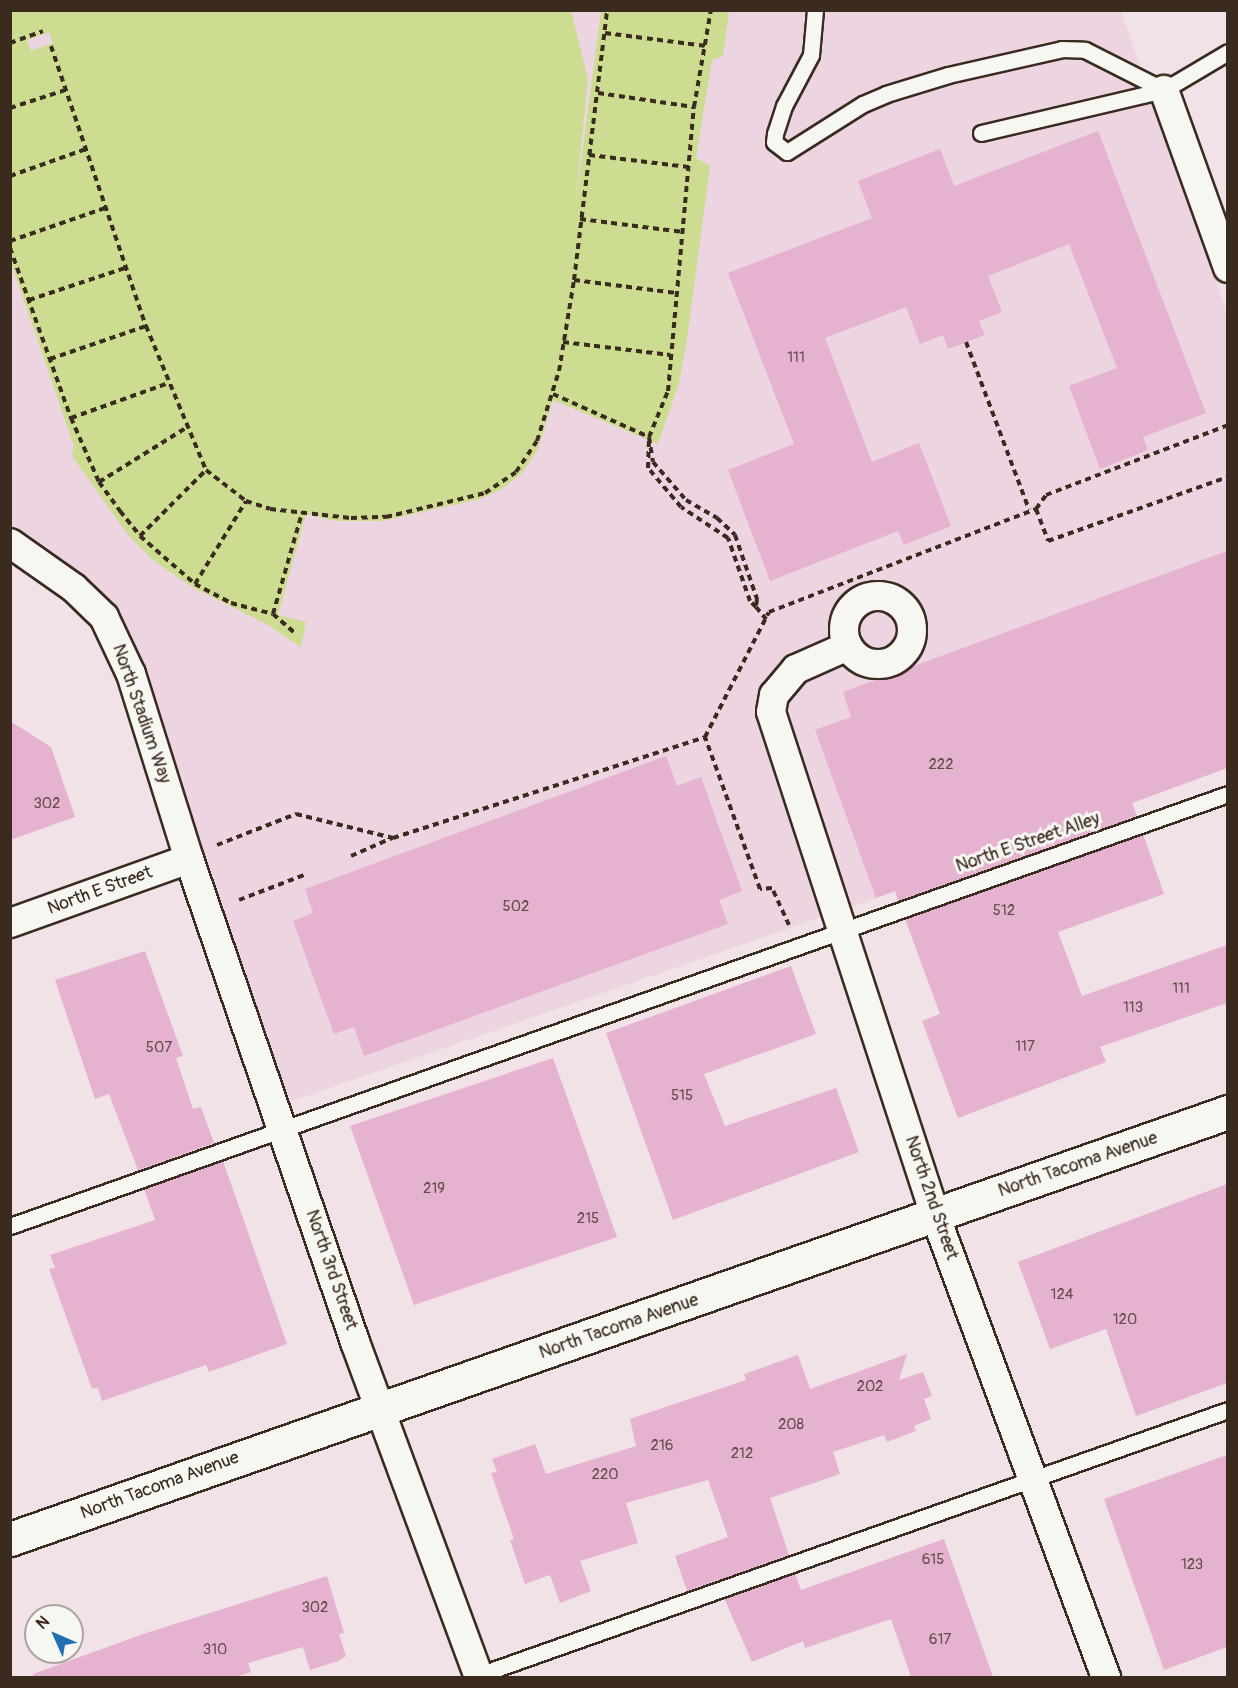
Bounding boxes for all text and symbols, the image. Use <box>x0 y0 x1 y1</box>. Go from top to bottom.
house number: 111 <box>787 349 805 367</box>
street label: North Stadium Way <box>107 642 175 786</box>
house number: 222 <box>928 756 954 774</box>
house number: 302 <box>34 795 60 813</box>
street label: North E Street Alley <box>953 808 1103 878</box>
street label: North E Street <box>45 862 155 920</box>
house number: 502 <box>503 898 529 916</box>
house number: 512 <box>993 902 1015 920</box>
house number: 111 <box>1172 980 1190 998</box>
house number: 113 <box>1123 999 1143 1017</box>
house number: 117 <box>1015 1038 1035 1056</box>
house number: 507 <box>146 1039 172 1057</box>
house number: 515 <box>671 1087 693 1105</box>
street label: North Tacoma Avenue <box>996 1128 1160 1202</box>
street label: North 2nd Street <box>900 1133 962 1263</box>
house number: 219 <box>423 1180 445 1198</box>
street label: North 3rd Street <box>300 1207 362 1333</box>
house number: 215 <box>577 1210 599 1228</box>
house number: 124 <box>1051 1286 1073 1304</box>
street label: North Tacoma Avenue <box>537 1290 701 1364</box>
house number: 120 <box>1113 1311 1137 1329</box>
house number: 202 <box>856 1378 884 1396</box>
house number: 208 <box>778 1416 804 1434</box>
house number: 216 <box>651 1437 673 1455</box>
house number: 212 <box>731 1445 753 1463</box>
street label: North Tacoma Avenue <box>78 1447 242 1525</box>
house number: 220 <box>591 1466 619 1484</box>
house number: 615 <box>922 1551 944 1569</box>
house number: 123 <box>1181 1556 1203 1574</box>
house number: 302 <box>302 1599 328 1617</box>
north arrow <box>24 1604 84 1664</box>
text: N <box>32 1612 54 1634</box>
house number: 617 <box>929 1631 951 1649</box>
house number: 310 <box>203 1641 227 1659</box>

